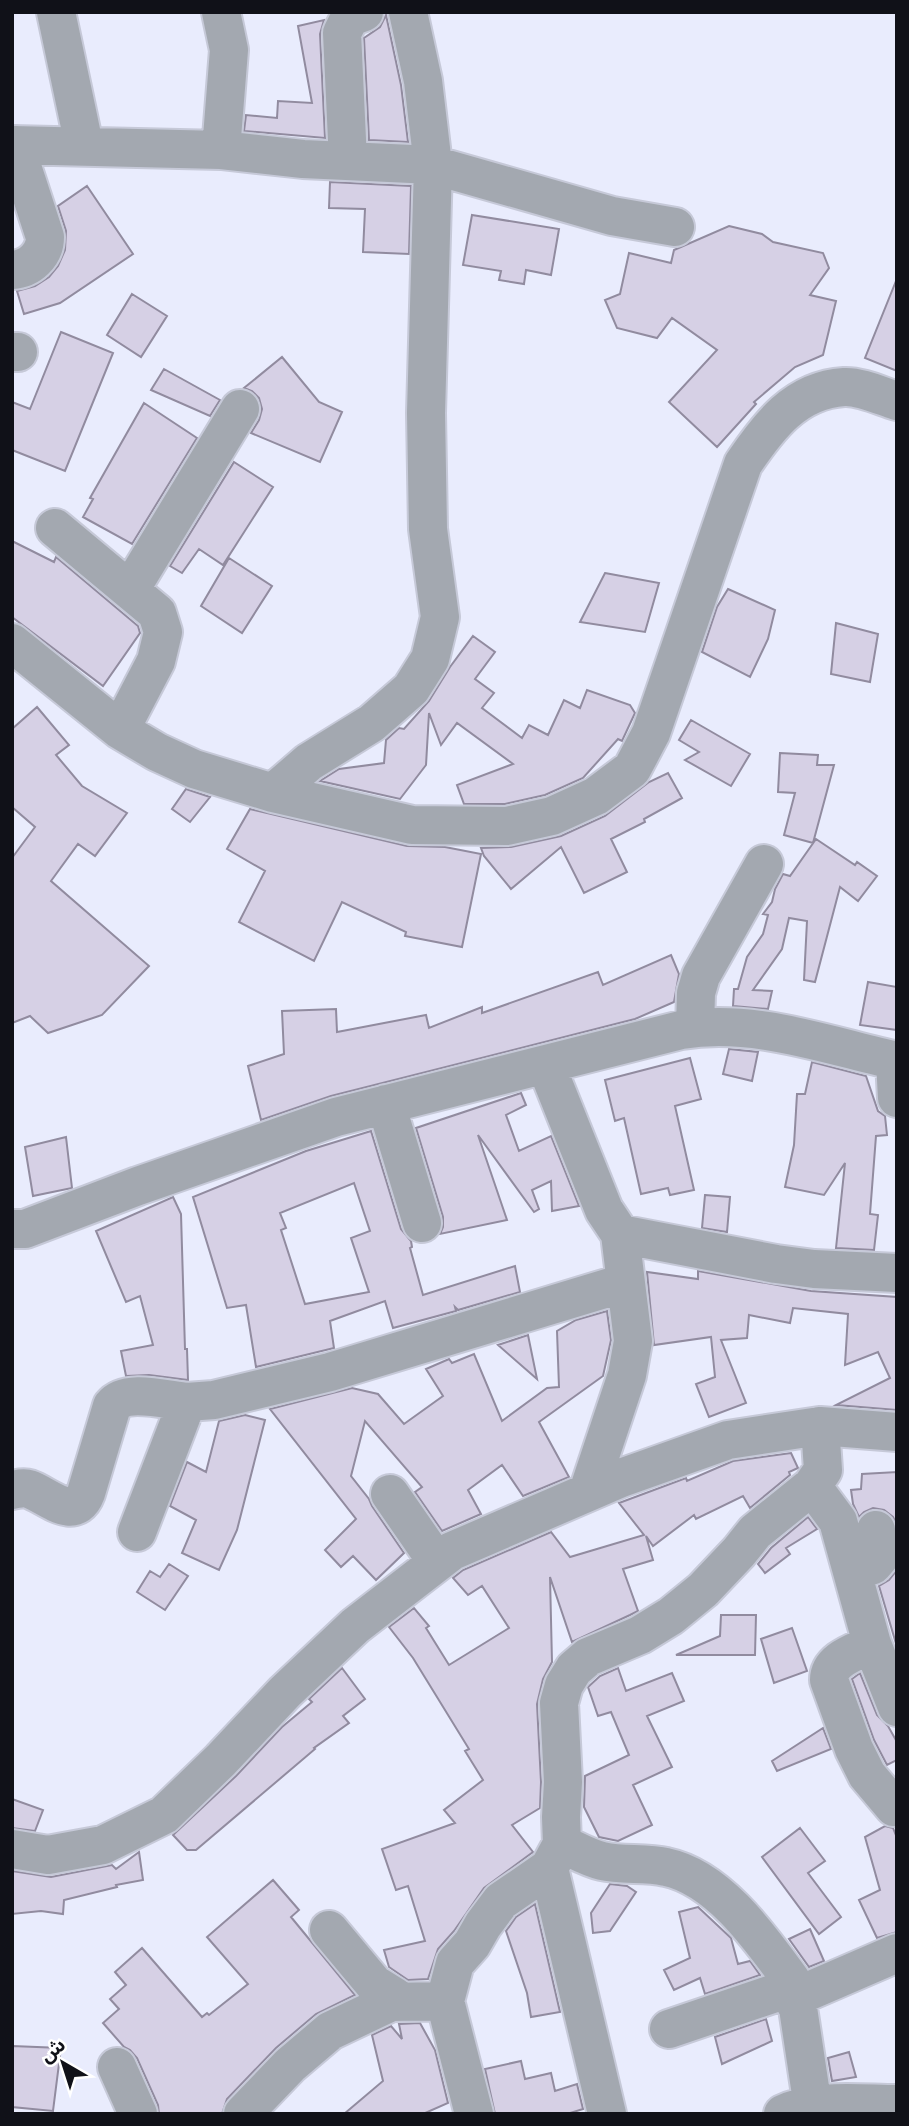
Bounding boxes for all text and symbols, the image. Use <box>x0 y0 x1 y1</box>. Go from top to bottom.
north arrow <box>28 2028 98 2098</box>
text: ش <box>35 2033 70 2067</box>

